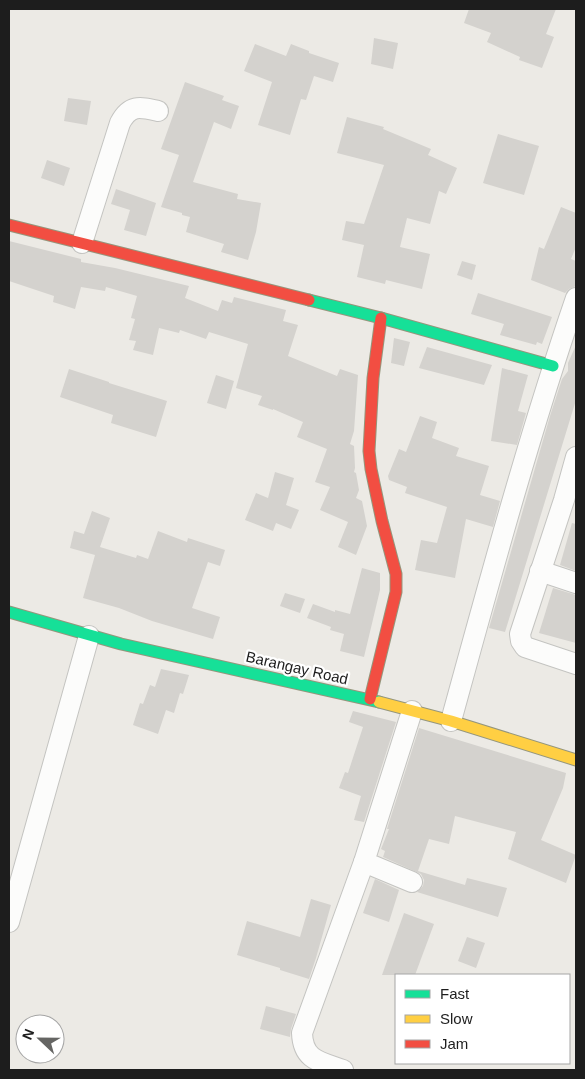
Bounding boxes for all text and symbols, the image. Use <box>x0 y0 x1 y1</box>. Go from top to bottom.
street label: Barangay Road <box>244 648 350 688</box>
legend <box>395 974 570 1064</box>
text: Fast <box>440 985 470 1002</box>
text: Slow <box>440 1010 473 1027</box>
north arrow <box>15 1014 65 1064</box>
text: N <box>19 1026 37 1042</box>
text: Jam <box>440 1035 468 1052</box>

